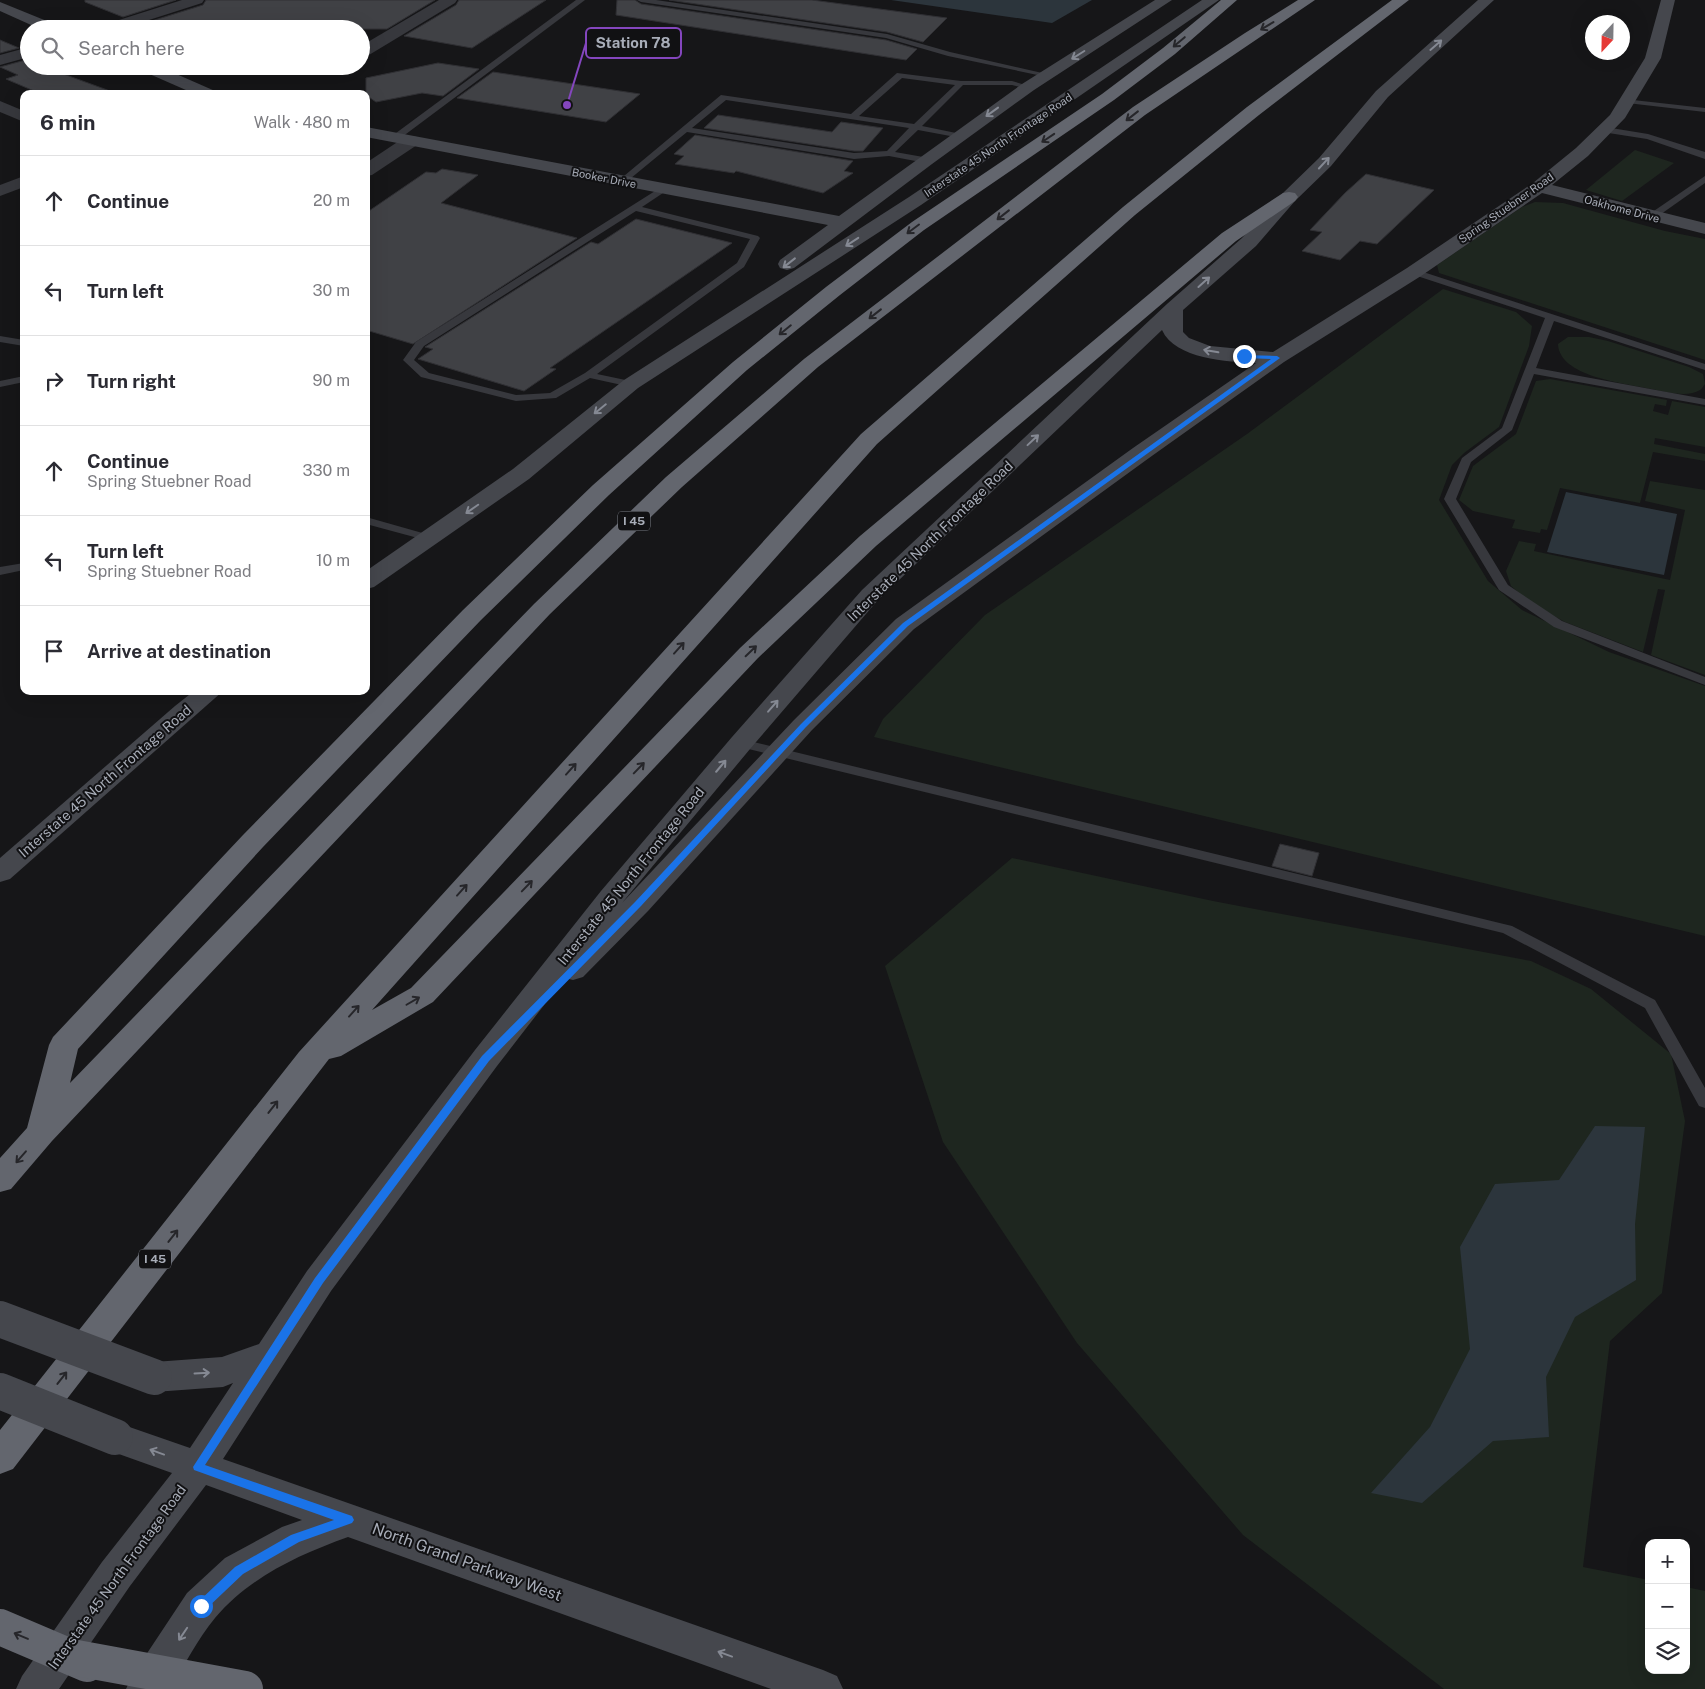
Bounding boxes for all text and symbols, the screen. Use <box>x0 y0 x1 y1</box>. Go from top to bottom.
north arrow <box>1585 15 1630 60</box>
search box <box>20 20 370 75</box>
one-way arrow <box>1261 21 1275 31</box>
callout: Station 78 <box>586 28 681 58</box>
icon: search <box>38 34 66 62</box>
text: Station 78 <box>595 34 671 51</box>
text: Search here <box>78 37 185 59</box>
one-way arrow <box>1173 37 1186 48</box>
one-way arrow <box>1429 39 1442 51</box>
one-way arrow <box>1071 50 1085 60</box>
street label: Interstate 45 North Frontage Road <box>922 91 1074 199</box>
one-way arrow <box>986 107 999 118</box>
text: 6 min <box>40 110 96 135</box>
one-way arrow <box>1125 111 1139 121</box>
text: Walk · 480 m <box>254 113 350 132</box>
one-way arrow <box>1041 133 1055 143</box>
one-way arrow <box>1318 156 1330 169</box>
street label: Booker Drive <box>571 166 637 190</box>
street label: Spring Stuebner Road <box>1456 171 1556 245</box>
icon: ahead <box>40 187 68 215</box>
text: Continue <box>87 190 169 212</box>
text: 20 m <box>313 191 350 210</box>
street label: Oakhome Drive <box>1583 193 1661 225</box>
one-way arrow <box>996 210 1010 220</box>
one-way arrow <box>907 224 920 235</box>
one-way arrow <box>845 236 859 247</box>
one-way arrow <box>783 257 796 268</box>
one-way arrow <box>1197 276 1210 288</box>
icon: left <box>40 277 68 305</box>
text: Turn left <box>87 280 164 302</box>
text: 30 m <box>313 281 350 300</box>
one-way arrow <box>868 309 881 320</box>
one-way arrow <box>779 324 792 335</box>
route end <box>1233 345 1256 368</box>
one-way arrow <box>1203 346 1219 356</box>
icon: right <box>40 367 68 395</box>
text: Turn right <box>87 370 176 392</box>
text: 90 m <box>313 371 350 390</box>
one-way arrow <box>594 404 607 415</box>
one-way arrow <box>1027 435 1040 446</box>
text: Continue <box>87 450 169 472</box>
icon: ahead <box>40 457 68 485</box>
street label: Interstate 45 North Frontage Road <box>844 458 1016 624</box>
text: 330 m <box>303 461 350 480</box>
text: Spring Stuebner Road <box>87 472 251 491</box>
one-way arrow <box>465 504 479 514</box>
road number: I 45 <box>618 512 650 530</box>
text: Turn left <box>87 540 164 562</box>
icon: left <box>40 547 68 575</box>
text: 10 m <box>316 551 350 570</box>
text: Spring Stuebner Road <box>87 562 251 581</box>
icon: arrive <box>40 637 68 665</box>
text: Arrive at destination <box>87 640 271 662</box>
one-way arrow <box>673 641 685 654</box>
one-way arrow <box>745 645 758 657</box>
one-way arrow <box>767 700 779 713</box>
street label: Interstate 45 North Frontage Road <box>15 702 195 860</box>
one-way arrow <box>715 760 726 773</box>
one-way arrow <box>565 762 577 775</box>
one-way arrow <box>633 762 645 775</box>
street label: Interstate 45 North Frontage Road <box>554 784 708 968</box>
one-way arrow <box>521 880 533 892</box>
one-way arrow <box>456 883 468 896</box>
one-way arrow <box>405 996 420 1006</box>
one-way arrow <box>348 1004 360 1017</box>
one-way arrow <box>267 1101 278 1114</box>
one-way arrow <box>15 1150 26 1163</box>
one-way arrow <box>167 1230 178 1243</box>
road number: I 45 <box>139 1250 171 1268</box>
one-way arrow <box>194 1368 210 1377</box>
one-way arrow <box>57 1372 68 1385</box>
one-way arrow <box>149 1447 165 1456</box>
street label: Interstate 45 North Frontage Road <box>45 1482 189 1672</box>
street label: North Grand Parkway West <box>370 1519 564 1605</box>
map controls <box>1645 1539 1690 1674</box>
button: + <box>1645 1539 1690 1584</box>
button: − <box>1645 1584 1690 1629</box>
route start <box>190 1595 213 1618</box>
one-way arrow <box>177 1627 188 1641</box>
button: layers <box>1645 1629 1690 1674</box>
one-way arrow <box>14 1630 29 1640</box>
one-way arrow <box>717 1649 733 1658</box>

